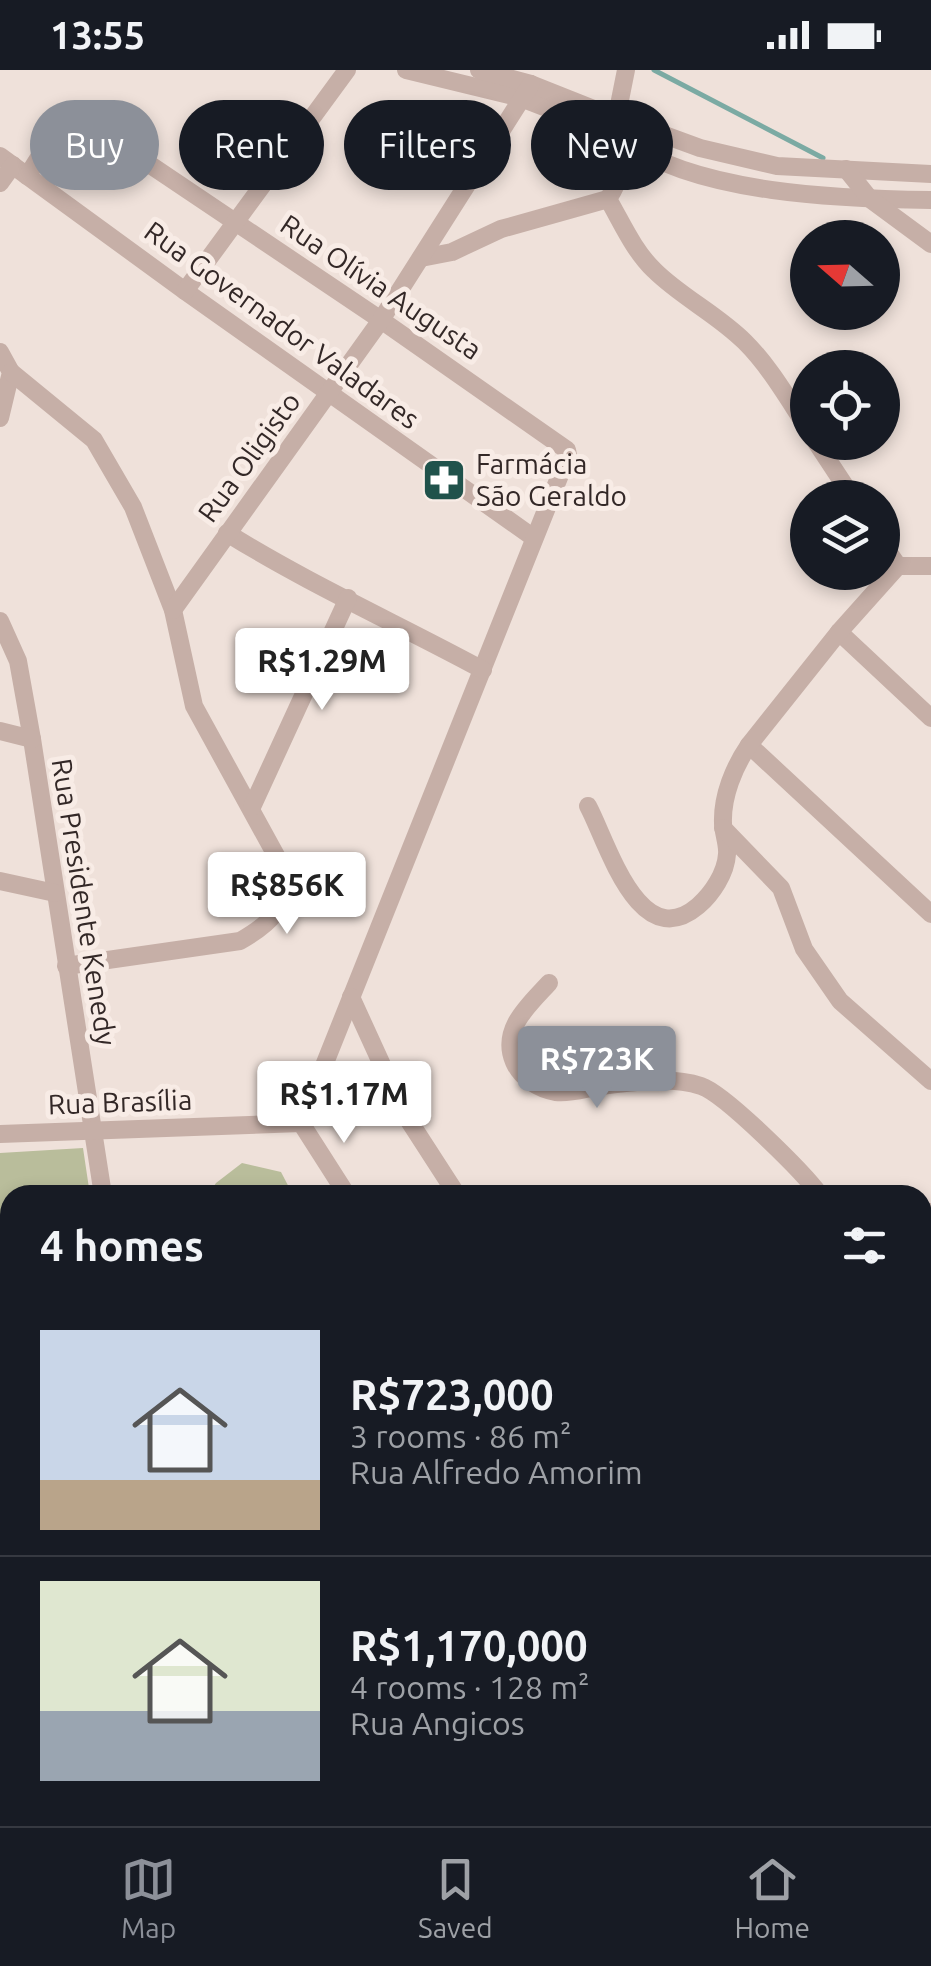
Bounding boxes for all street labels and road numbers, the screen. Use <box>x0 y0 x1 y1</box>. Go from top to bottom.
street label: Rua Olívia Augusta <box>275 208 487 365</box>
street label: Rua Governador Valadares <box>139 215 425 435</box>
street label: Rua Oligisto <box>191 386 306 528</box>
street label: Rua Presidente Kenedy <box>46 756 122 1048</box>
street label: Rua Brasília <box>47 1083 193 1120</box>

